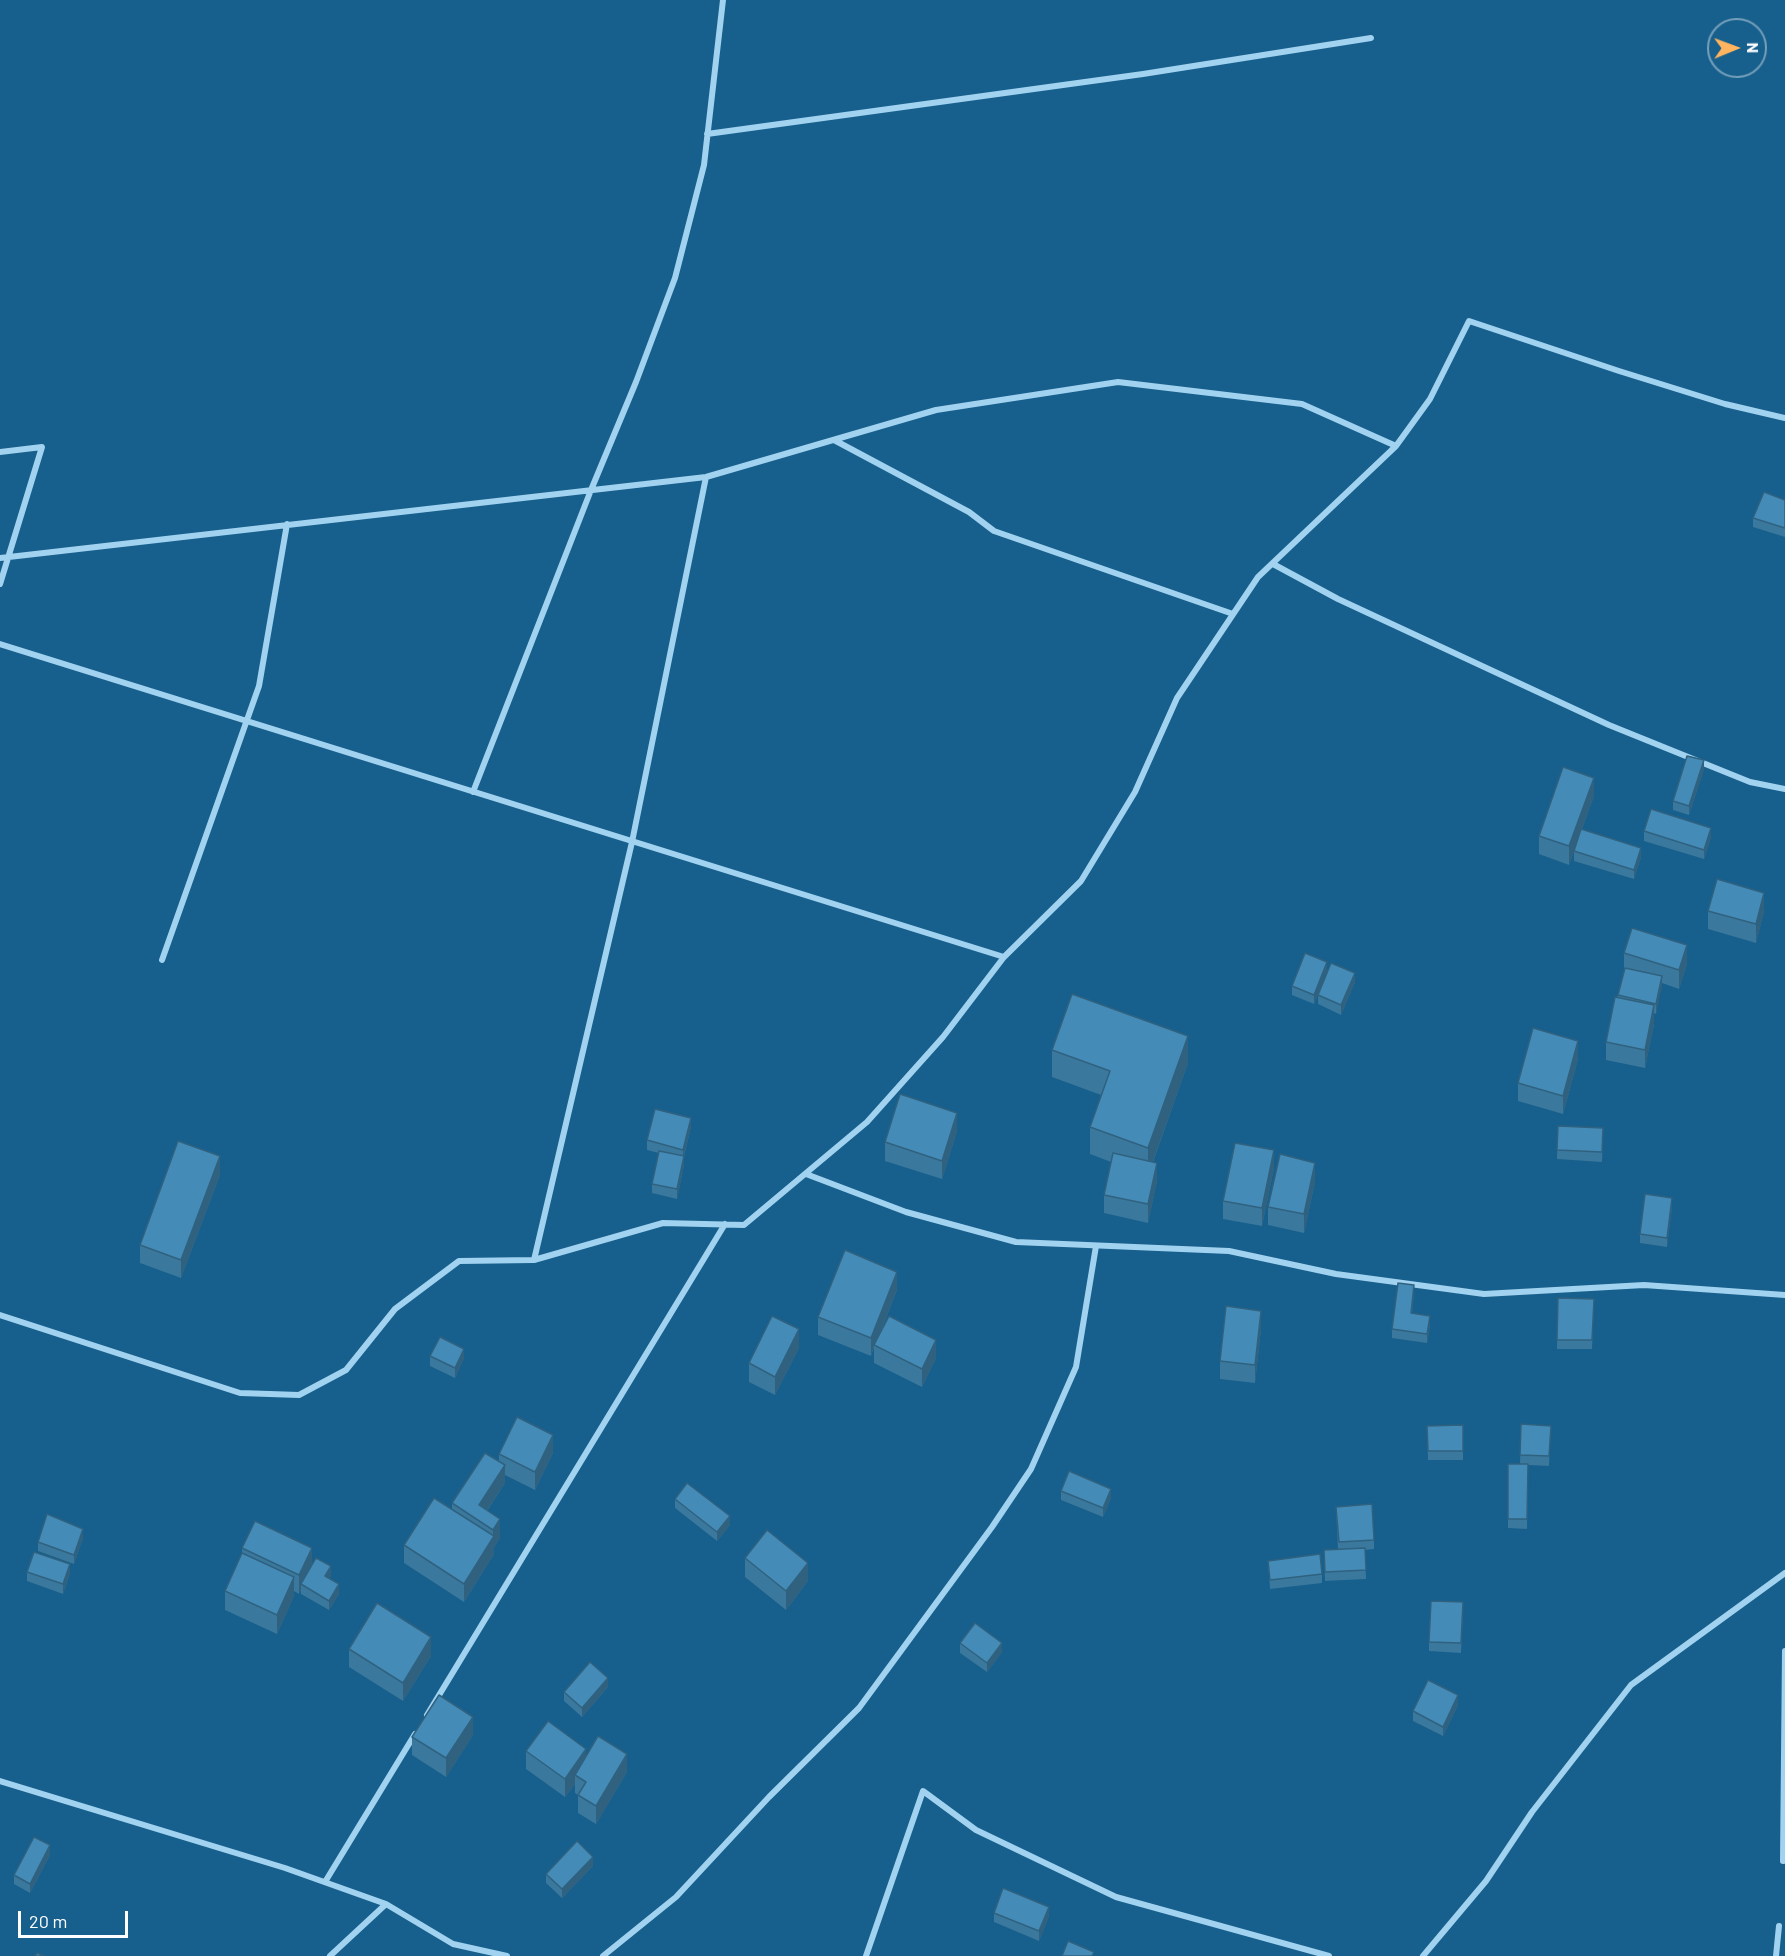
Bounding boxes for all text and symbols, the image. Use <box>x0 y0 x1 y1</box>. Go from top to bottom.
north arrow <box>1707 18 1767 78</box>
text: N <box>1744 42 1763 53</box>
scale bar <box>21 1899 130 1937</box>
text: 20 m <box>29 1910 67 1932</box>

